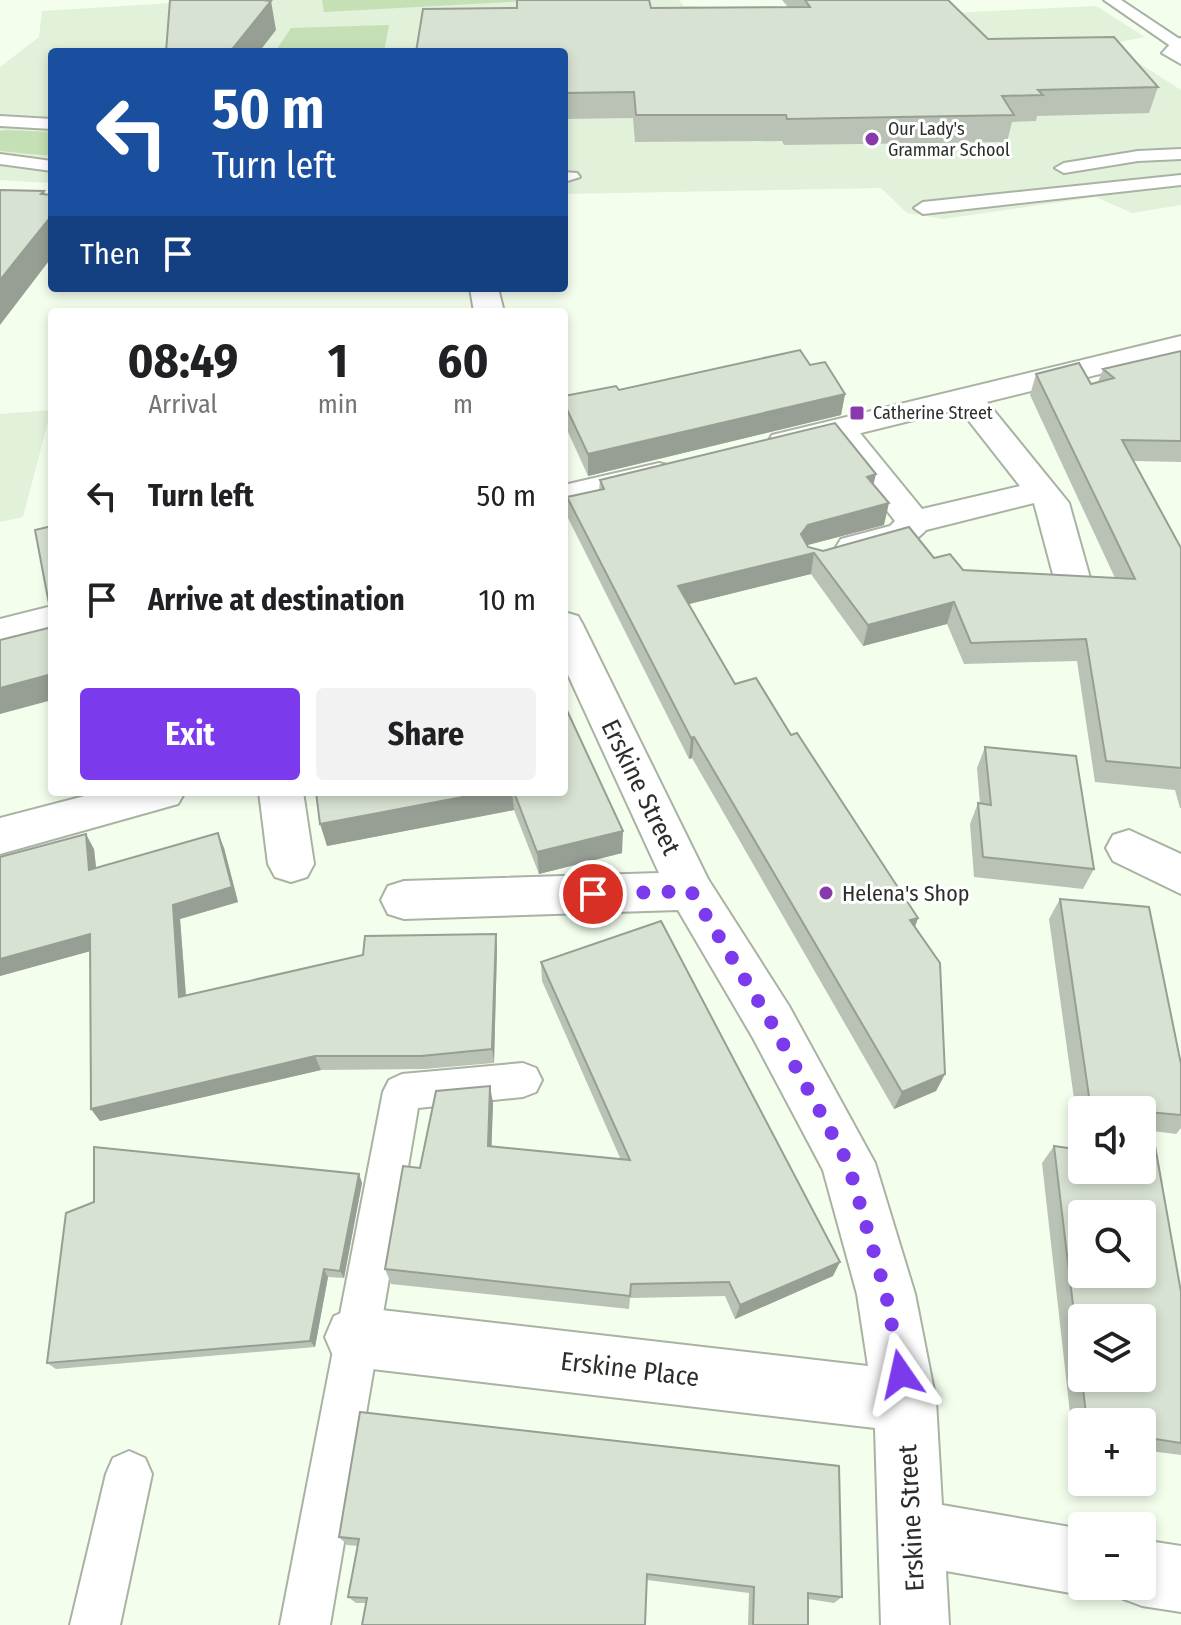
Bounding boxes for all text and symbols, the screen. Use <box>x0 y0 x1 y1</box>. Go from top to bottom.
text: 50 m <box>212 76 324 143</box>
icon: left <box>80 80 184 184</box>
place label: Our Lady's Grammar School <box>888 118 1010 161</box>
marker: Our Lady's Grammar School <box>863 130 881 148</box>
text: Turn left <box>212 144 336 188</box>
icon: arrive <box>156 232 200 276</box>
text: Then <box>80 236 140 272</box>
text: 08:49 <box>127 332 238 390</box>
text: 1 <box>328 332 348 390</box>
text: 60 <box>437 332 489 390</box>
text: Arrival <box>148 389 217 420</box>
text: min <box>318 389 358 420</box>
text: m <box>453 389 473 420</box>
place label: Catherine Street <box>873 402 993 424</box>
marker: Catherine Street <box>848 404 866 422</box>
icon: left <box>80 474 124 518</box>
text: Turn left <box>148 478 254 514</box>
text: 50 m <box>476 478 536 514</box>
icon: arrive <box>80 578 124 622</box>
text: Arrive at destination <box>148 582 405 618</box>
text: 10 m <box>479 582 536 618</box>
button: Exit <box>80 688 300 780</box>
button: Share <box>316 688 536 780</box>
street label: Erskine Street <box>594 714 687 861</box>
pin <box>559 860 627 928</box>
icon: arrive <box>571 872 615 916</box>
place label: Helena's Shop <box>842 880 970 907</box>
marker: Helena's Shop <box>817 884 835 902</box>
map controls <box>1068 1096 1156 1600</box>
button: sound <box>1068 1096 1156 1184</box>
button: search <box>1068 1200 1156 1288</box>
button: layers <box>1068 1304 1156 1392</box>
position arrow <box>859 1332 943 1416</box>
street label: Erskine Place <box>559 1346 701 1393</box>
button: + <box>1068 1408 1156 1496</box>
street label: Erskine Street <box>892 1443 931 1592</box>
button: − <box>1068 1512 1156 1600</box>

